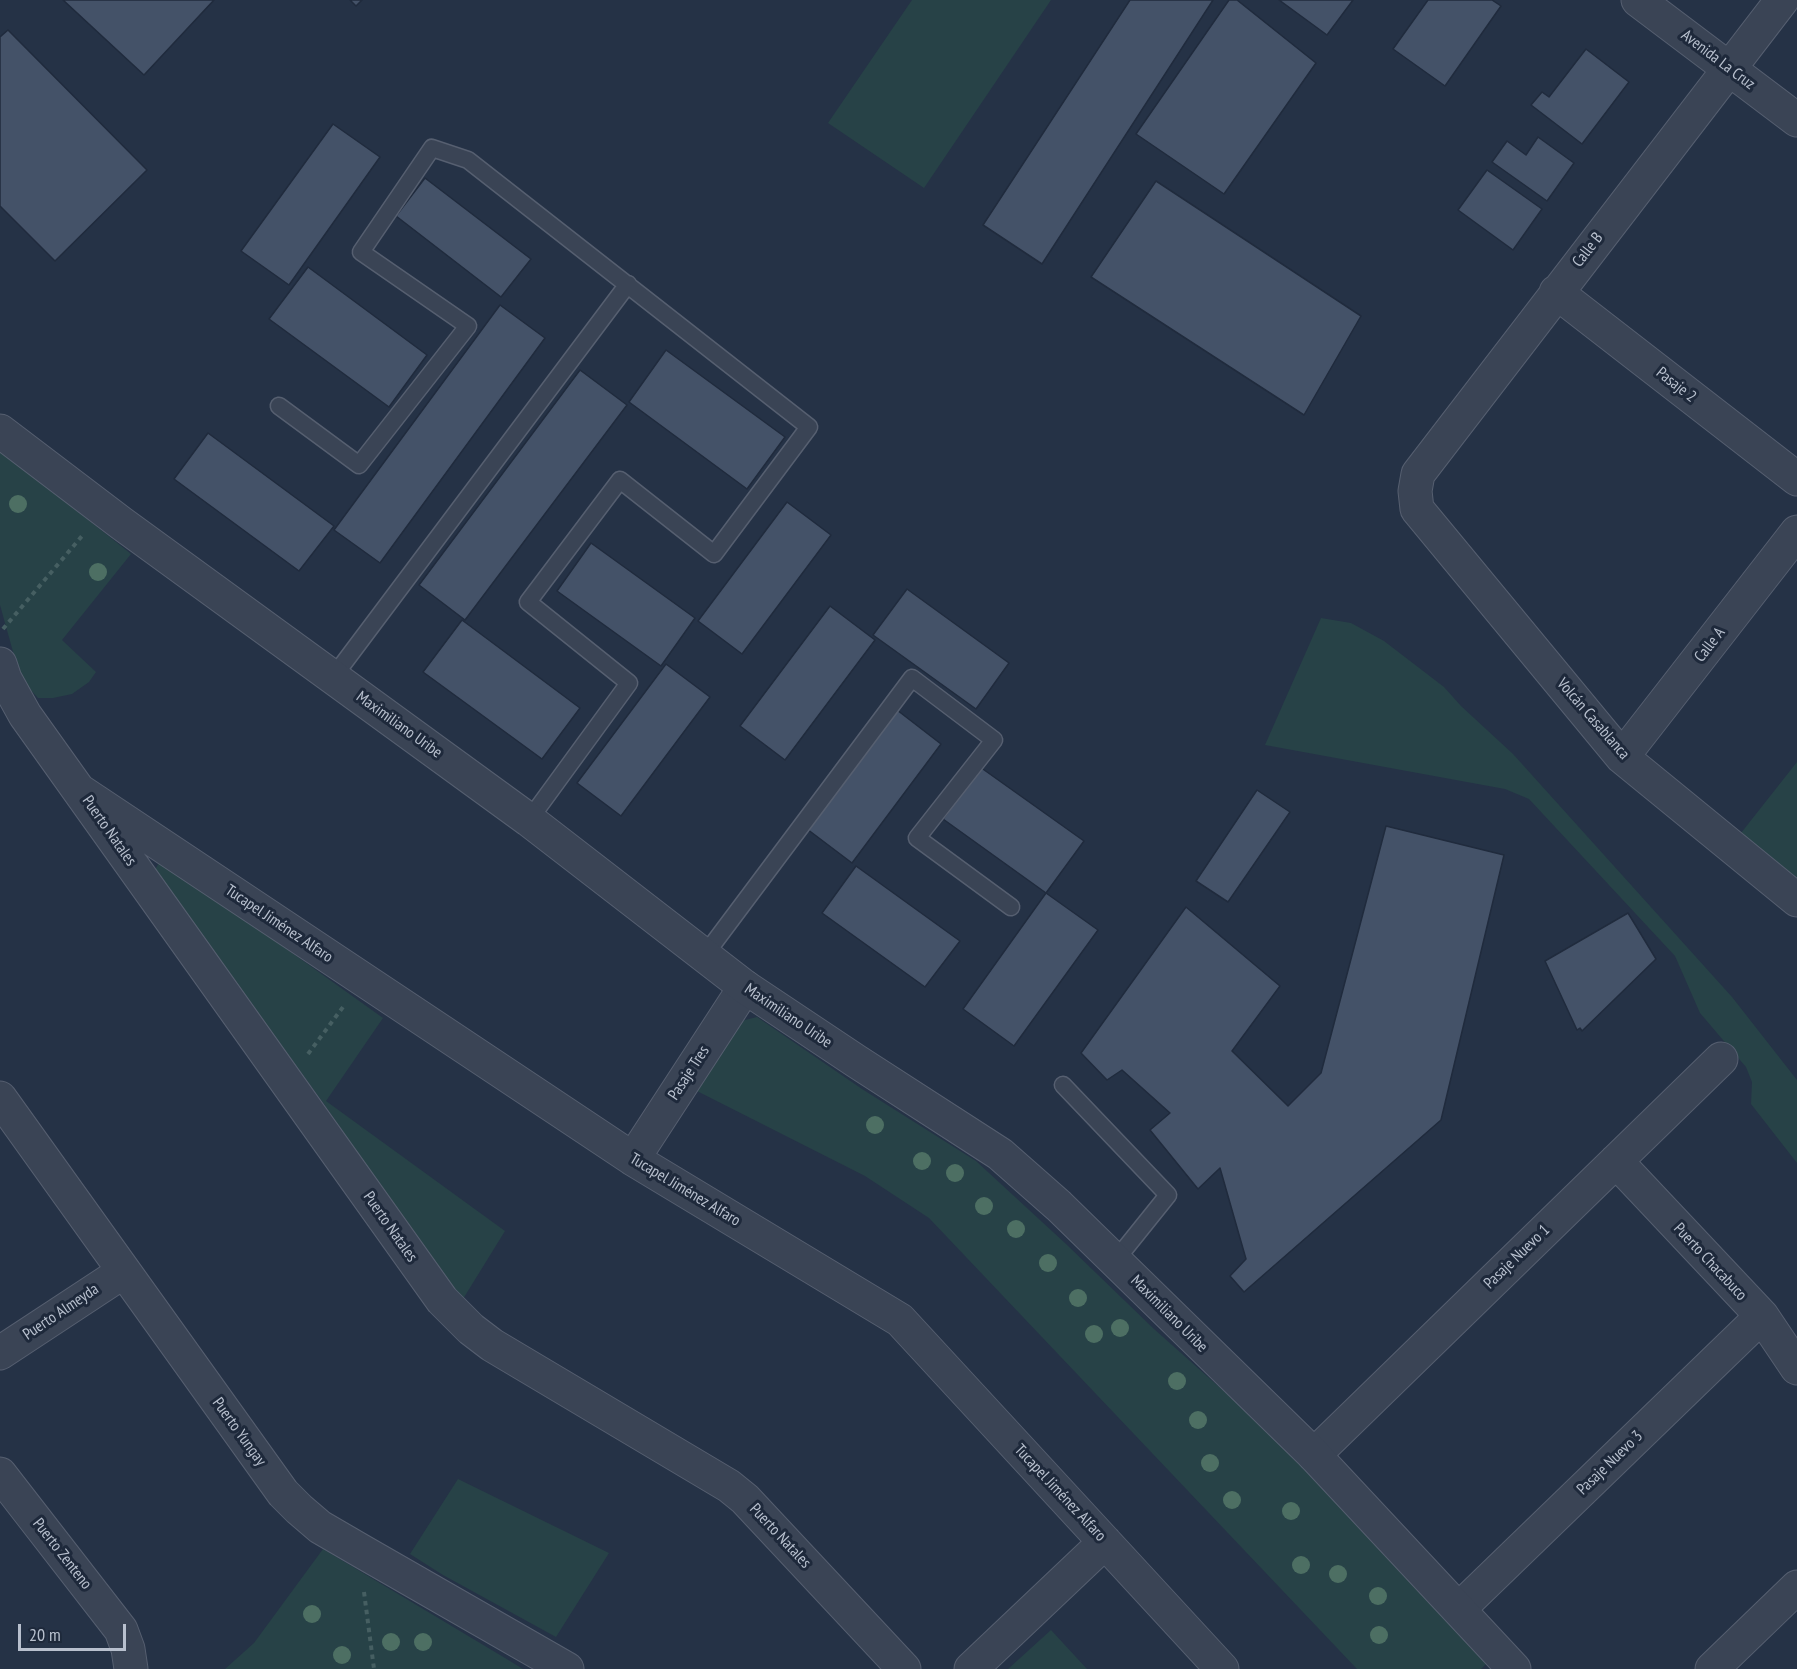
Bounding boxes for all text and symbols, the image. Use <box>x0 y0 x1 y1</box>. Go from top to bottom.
street label: Avenida La Cruz <box>1677 26 1759 94</box>
street label: Calle B <box>1569 229 1607 271</box>
street label: Pasaje 2 <box>1652 363 1700 407</box>
street label: Calle A <box>1691 624 1729 666</box>
street label: Volcán Casablanca <box>1553 674 1633 764</box>
street label: Maximiliano Uribe <box>352 687 446 763</box>
street label: Puerto Natales <box>78 792 140 870</box>
street label: Tucapel Jiménez Alfaro <box>222 881 336 967</box>
street label: Maximiliano Uribe <box>741 980 835 1052</box>
street label: Pasaje Tres <box>664 1042 714 1104</box>
street label: Tucapel Jiménez Alfaro <box>626 1149 744 1231</box>
street label: Puerto Natales <box>359 1188 421 1266</box>
street label: Puerto Chacabuco <box>1669 1219 1751 1305</box>
street label: Pasaje Nuevo 1 <box>1480 1221 1554 1293</box>
street label: Maximiliano Uribe <box>1126 1271 1212 1357</box>
street label: Puerto Almeyda <box>20 1280 102 1344</box>
street label: Puerto Yungay <box>208 1394 270 1470</box>
street label: Pasaje Nuevo 3 <box>1573 1427 1647 1499</box>
street label: Tucapel Jiménez Alfaro <box>1010 1441 1110 1545</box>
street label: Puerto Natales <box>745 1500 815 1572</box>
street label: Puerto Zenteno <box>28 1515 96 1593</box>
scale bar <box>21 1612 129 1650</box>
text: 20 m <box>29 1623 61 1646</box>

